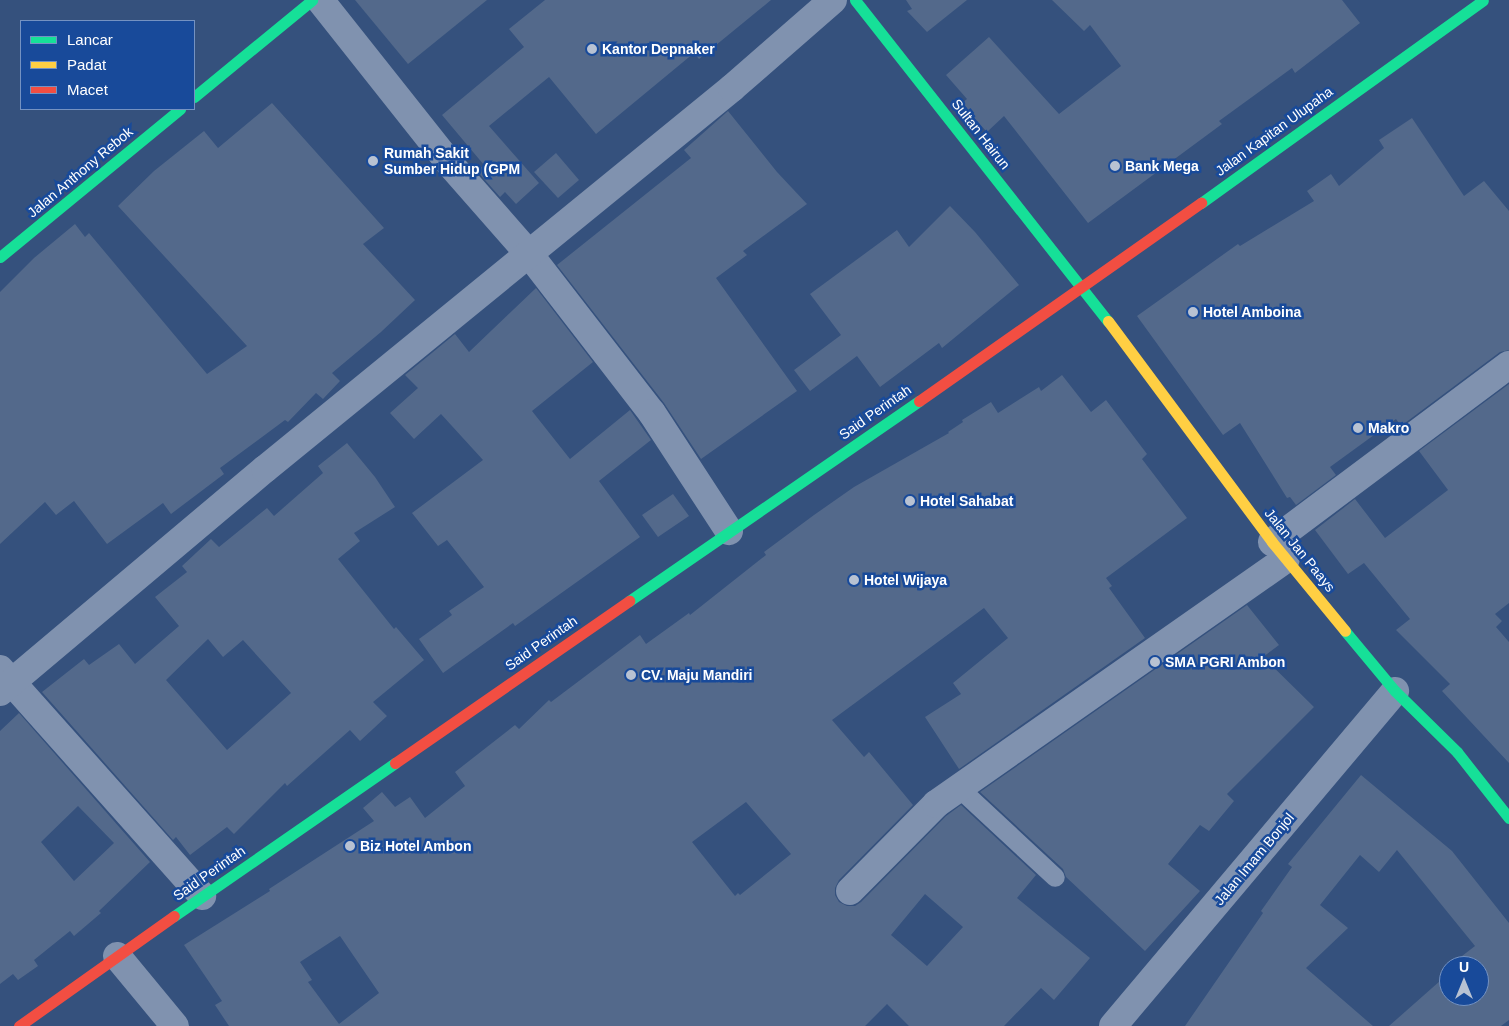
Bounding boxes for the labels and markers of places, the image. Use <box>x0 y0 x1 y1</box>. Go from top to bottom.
place label: Kantor Depnaker <box>602 41 715 57</box>
marker: Kantor Depnaker <box>586 43 598 55</box>
place label: Rumah Sakit Sumber Hidup (GPM <box>384 145 520 178</box>
marker: Rumah Sakit Sumber Hidup (GPM <box>366 154 380 168</box>
place label: Bank Mega <box>1125 158 1199 174</box>
marker: Bank Mega <box>1109 160 1121 172</box>
place label: Hotel Amboina <box>1203 304 1302 320</box>
marker: Hotel Amboina <box>1187 306 1199 318</box>
place label: Makro <box>1368 420 1409 436</box>
marker: Makro <box>1352 422 1364 434</box>
place label: Hotel Sahabat <box>920 493 1013 509</box>
marker: Hotel Sahabat <box>904 495 916 507</box>
place label: Hotel Wijaya <box>864 572 947 588</box>
marker: Hotel Wijaya <box>848 574 860 586</box>
place label: SMA PGRI Ambon <box>1165 654 1286 670</box>
marker: SMA PGRI Ambon <box>1149 656 1161 668</box>
place label: CV. Maju Mandiri <box>641 667 753 683</box>
marker: CV. Maju Mandiri <box>625 669 637 681</box>
place label: Biz Hotel Ambon <box>360 838 472 854</box>
marker: Biz Hotel Ambon <box>344 840 356 852</box>

